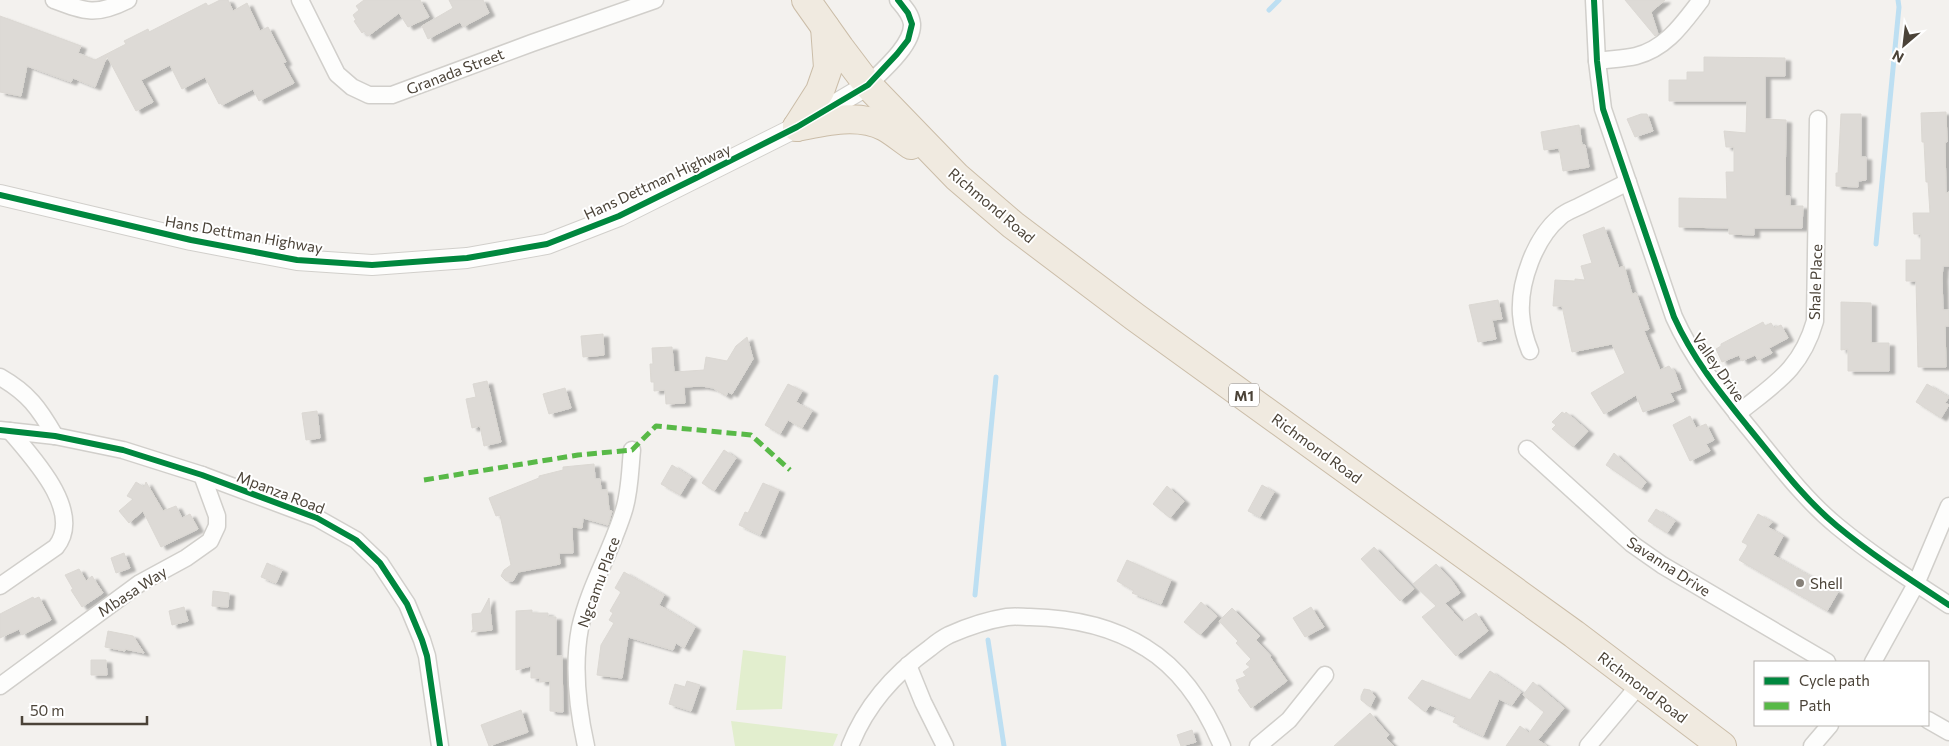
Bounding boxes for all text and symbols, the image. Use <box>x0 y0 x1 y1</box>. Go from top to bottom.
north arrow <box>1879 20 1929 70</box>
street label: Granada Street <box>404 44 506 98</box>
text: N <box>1889 47 1906 67</box>
street label: Hans Dettman Highway <box>581 139 733 223</box>
street label: Richmond Road <box>945 164 1039 246</box>
street label: Hans Dettman Highway <box>164 211 325 257</box>
street label: Shale Place <box>1805 244 1825 320</box>
street label: Valley Drive <box>1689 329 1749 405</box>
road number: M1 <box>1229 384 1259 406</box>
street label: Richmond Road <box>1268 409 1366 487</box>
street label: Mpanza Road <box>234 467 328 517</box>
street label: Savanna Drive <box>1624 532 1714 600</box>
street label: Ngcamu Place <box>573 534 623 630</box>
street label: Mbasa Way <box>94 562 170 620</box>
place label: Shell <box>1810 574 1843 592</box>
marker: Shell <box>1794 577 1806 589</box>
street label: Richmond Road <box>1595 648 1691 726</box>
legend <box>1754 661 1929 726</box>
text: Cycle path <box>1799 671 1870 689</box>
scale bar <box>22 694 148 726</box>
text: Path <box>1799 696 1831 714</box>
text: 50 m <box>30 701 64 719</box>

